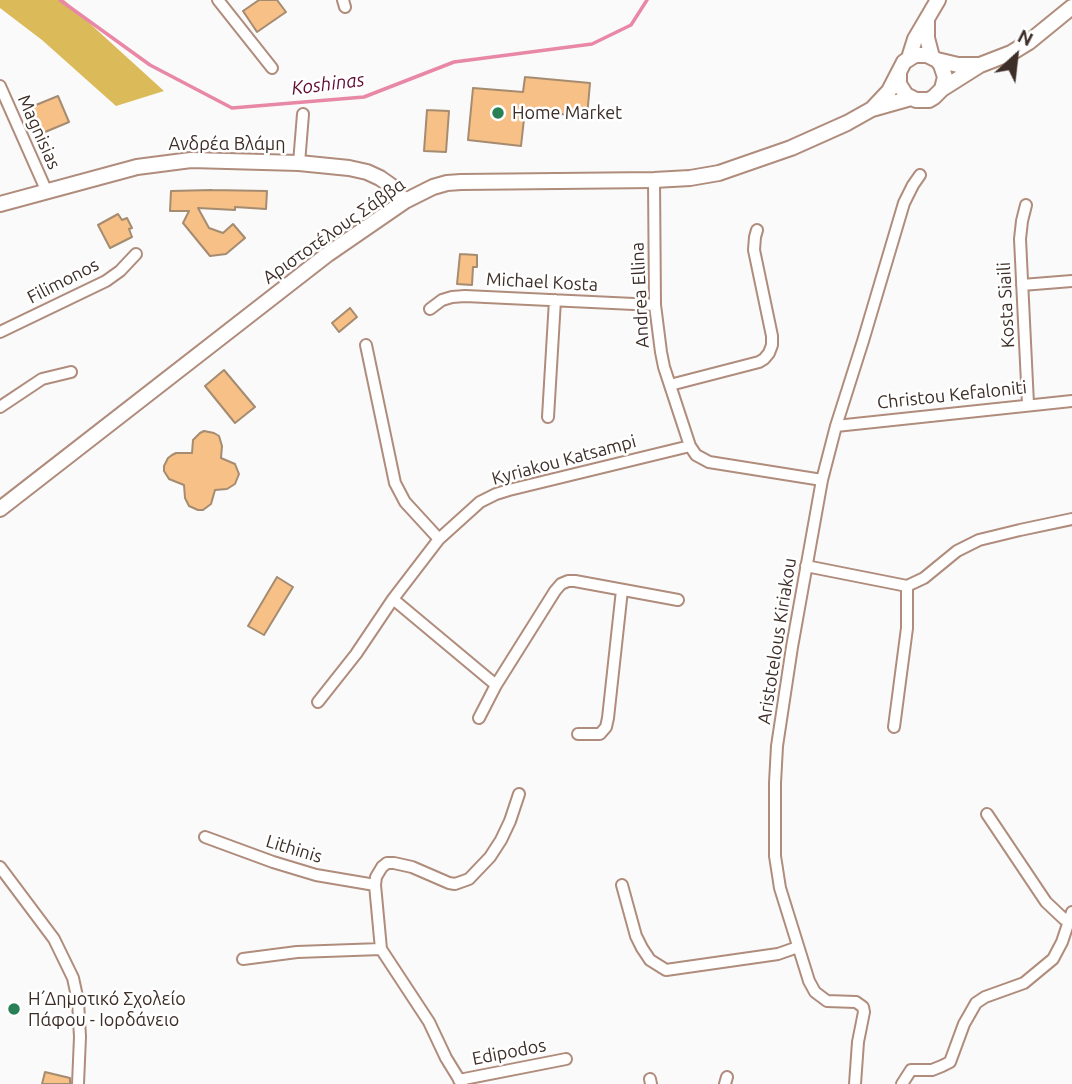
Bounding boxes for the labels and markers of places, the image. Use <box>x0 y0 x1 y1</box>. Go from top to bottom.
place label: Home Market <box>512 102 622 124</box>
marker: Home Market <box>490 105 506 121</box>
place label: Η΄ Δημοτικό Σχολείο Πάφου - Ιορδάνειο <box>28 988 186 1030</box>
marker: Η΄ Δημοτικό Σχολείο Πάφου - Ιορδάνειο <box>6 1001 22 1017</box>

